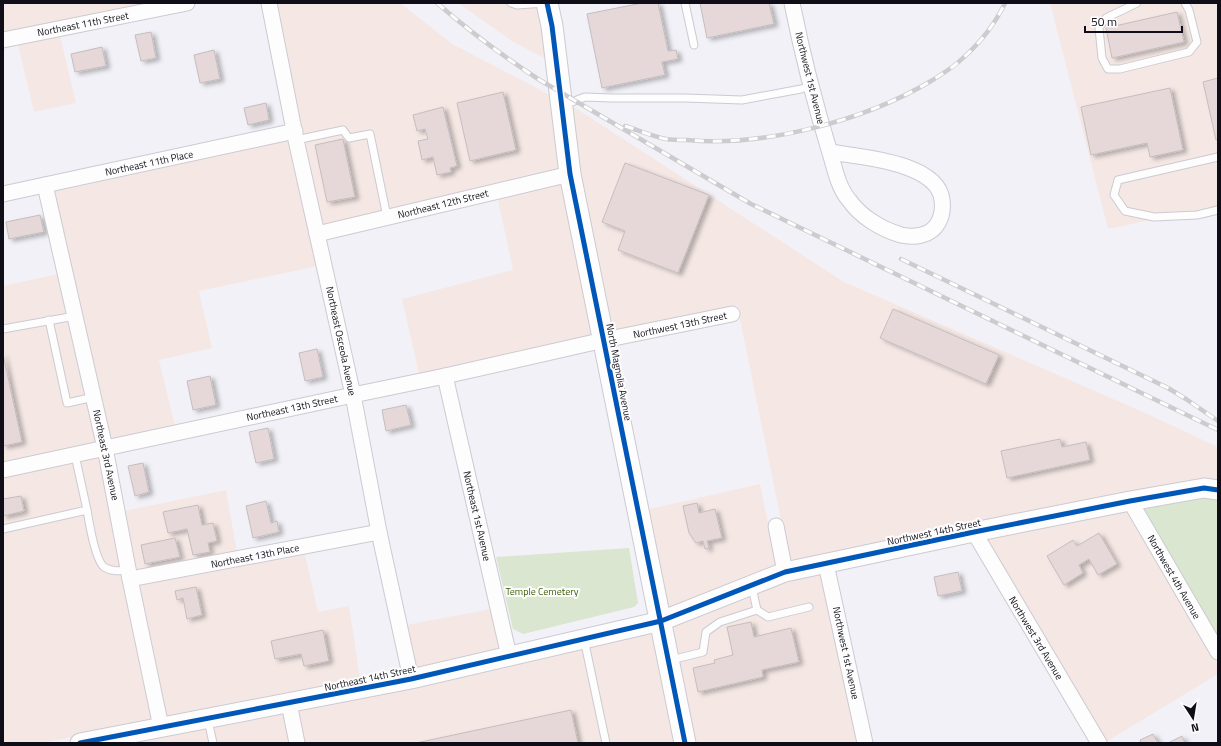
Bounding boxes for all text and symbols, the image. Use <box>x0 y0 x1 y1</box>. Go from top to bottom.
street label: Northeast 11th Street <box>36 8 130 40</box>
scale bar <box>1085 8 1182 34</box>
text: 50 m <box>1091 12 1117 31</box>
street label: Northwest 1st Avenue <box>791 30 829 126</box>
street label: Northeast 11th Place <box>104 146 194 180</box>
street label: Northeast 12th Street <box>396 185 490 223</box>
street label: Northeast Osceola Avenue <box>322 285 360 397</box>
street label: Northwest 13th Street <box>632 308 729 342</box>
street label: North Magnolia Avenue <box>602 322 636 422</box>
street label: Northeast 13th Street <box>245 391 339 425</box>
street label: Northeast 3rd Avenue <box>89 408 123 502</box>
street label: Northeast 1st Avenue <box>459 469 495 563</box>
street label: Northwest 14th Street <box>886 515 983 549</box>
street label: Northwest 4th Avenue <box>1144 532 1204 622</box>
street label: Northeast 13th Place <box>210 540 300 572</box>
park label: Temple Cemetery <box>505 584 579 599</box>
street label: Northwest 3rd Avenue <box>1005 593 1067 683</box>
street label: Northwest 1st Avenue <box>829 605 863 701</box>
street label: Northeast 14th Street <box>323 661 417 695</box>
north arrow <box>1173 698 1213 738</box>
text: N <box>1190 719 1200 736</box>

